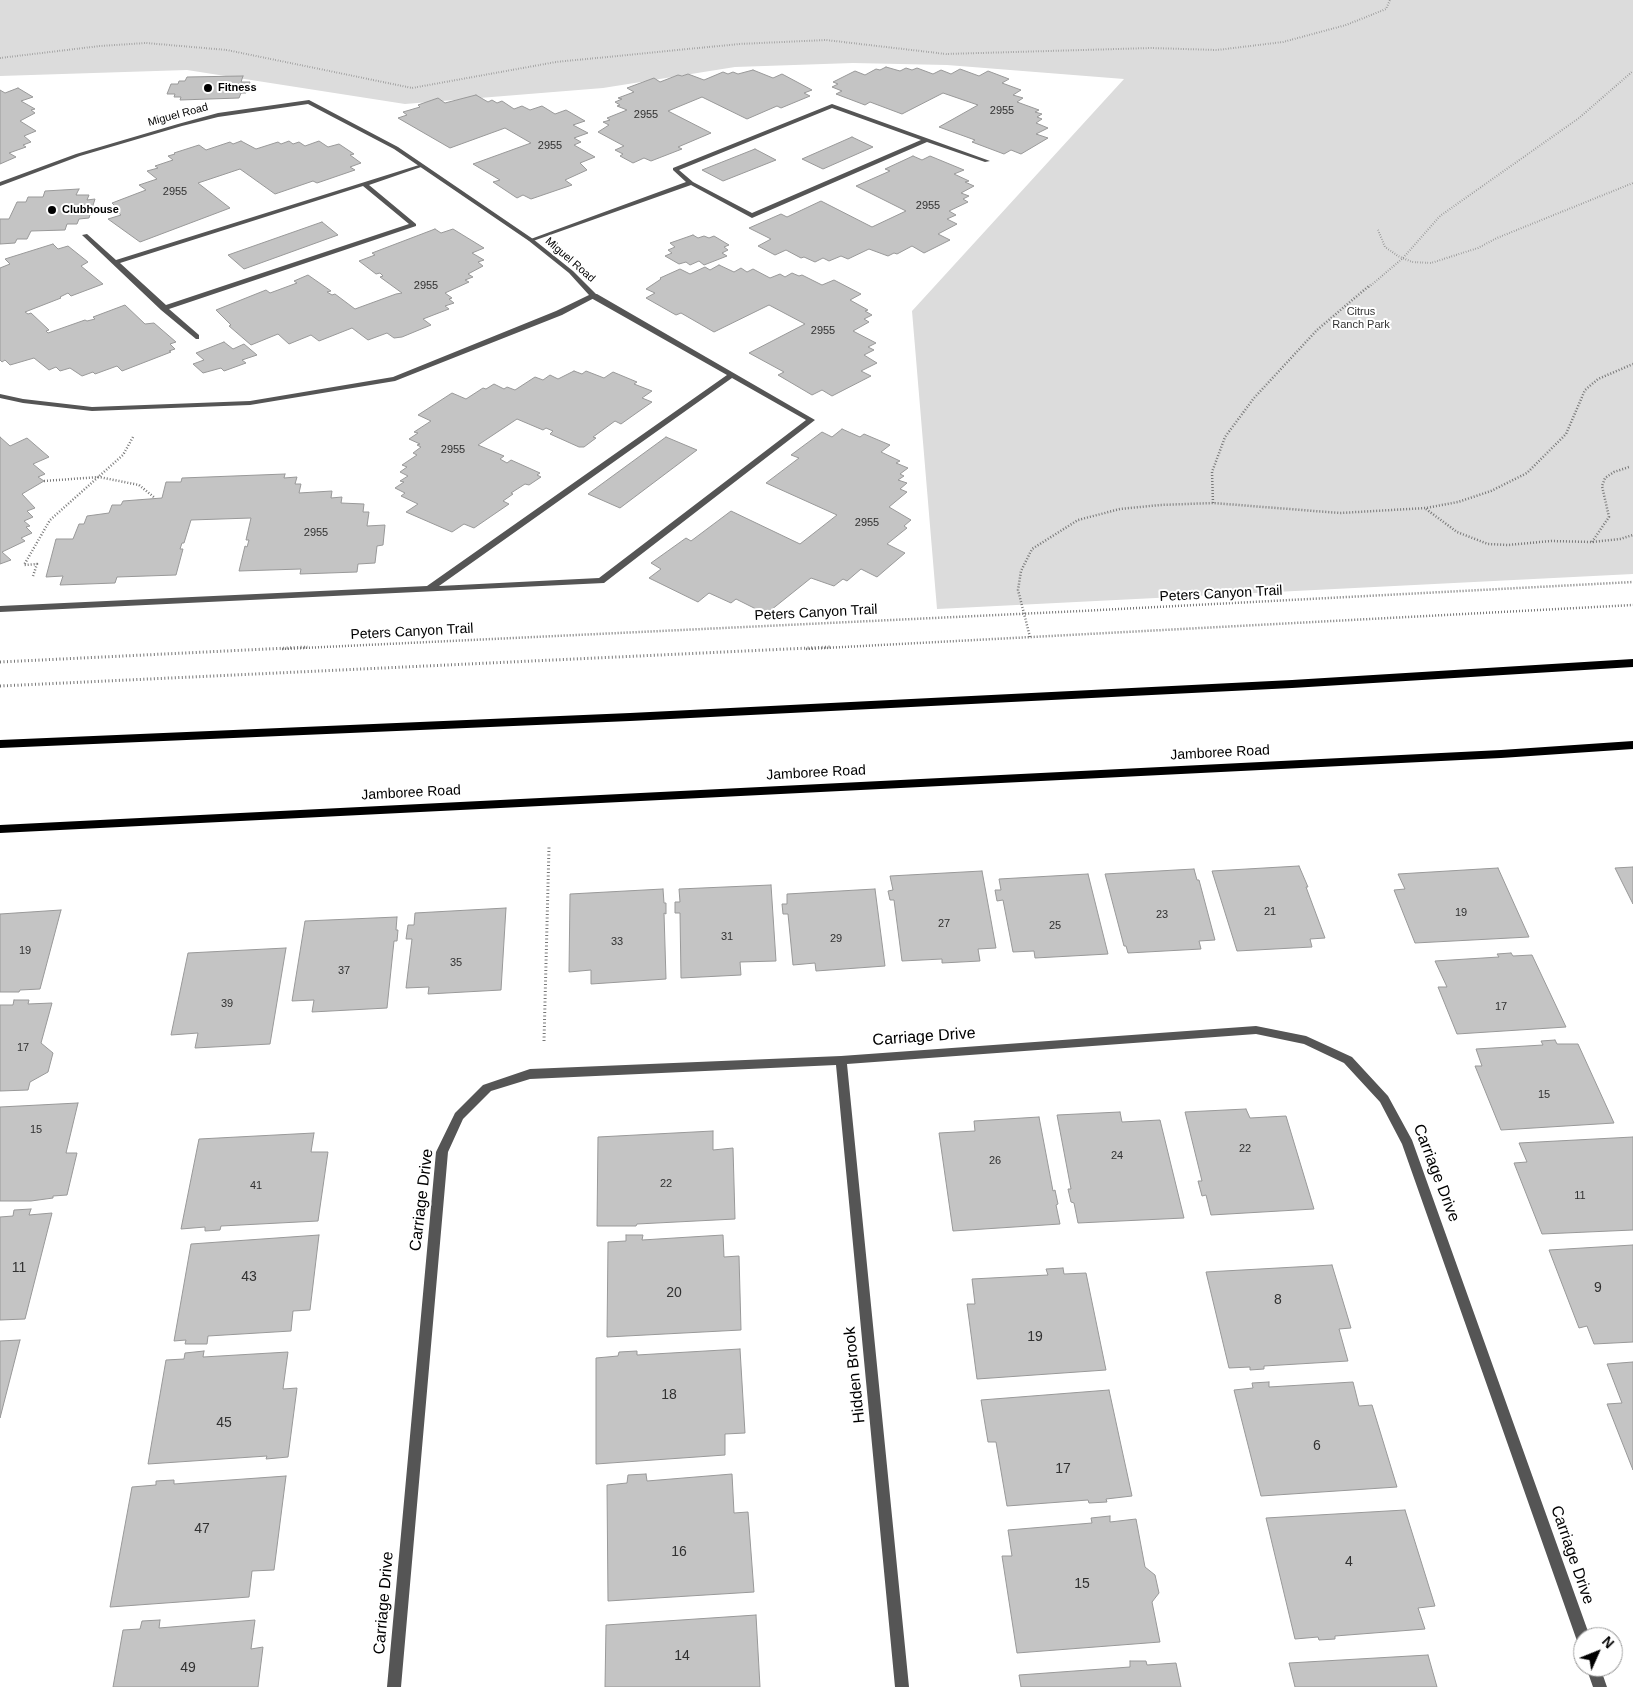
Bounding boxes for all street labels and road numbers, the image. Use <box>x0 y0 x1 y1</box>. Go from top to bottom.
street label: Miguel Road <box>146 101 210 129</box>
street label: Miguel Road <box>542 235 598 285</box>
street label: Peters Canyon Trail <box>1159 582 1283 606</box>
street label: Peters Canyon Trail <box>754 601 878 625</box>
street label: Peters Canyon Trail <box>350 620 474 644</box>
street label: Jamboree Road <box>1170 742 1270 764</box>
street label: Jamboree Road <box>766 762 866 784</box>
street label: Jamboree Road <box>361 782 461 804</box>
street label: Carriage Drive <box>872 1024 976 1050</box>
street label: Carriage Drive <box>1409 1121 1463 1225</box>
street label: Carriage Drive <box>406 1148 438 1252</box>
street label: Hidden Brook <box>840 1326 870 1424</box>
street label: Carriage Drive <box>1546 1503 1598 1607</box>
street label: Carriage Drive <box>370 1551 398 1655</box>

